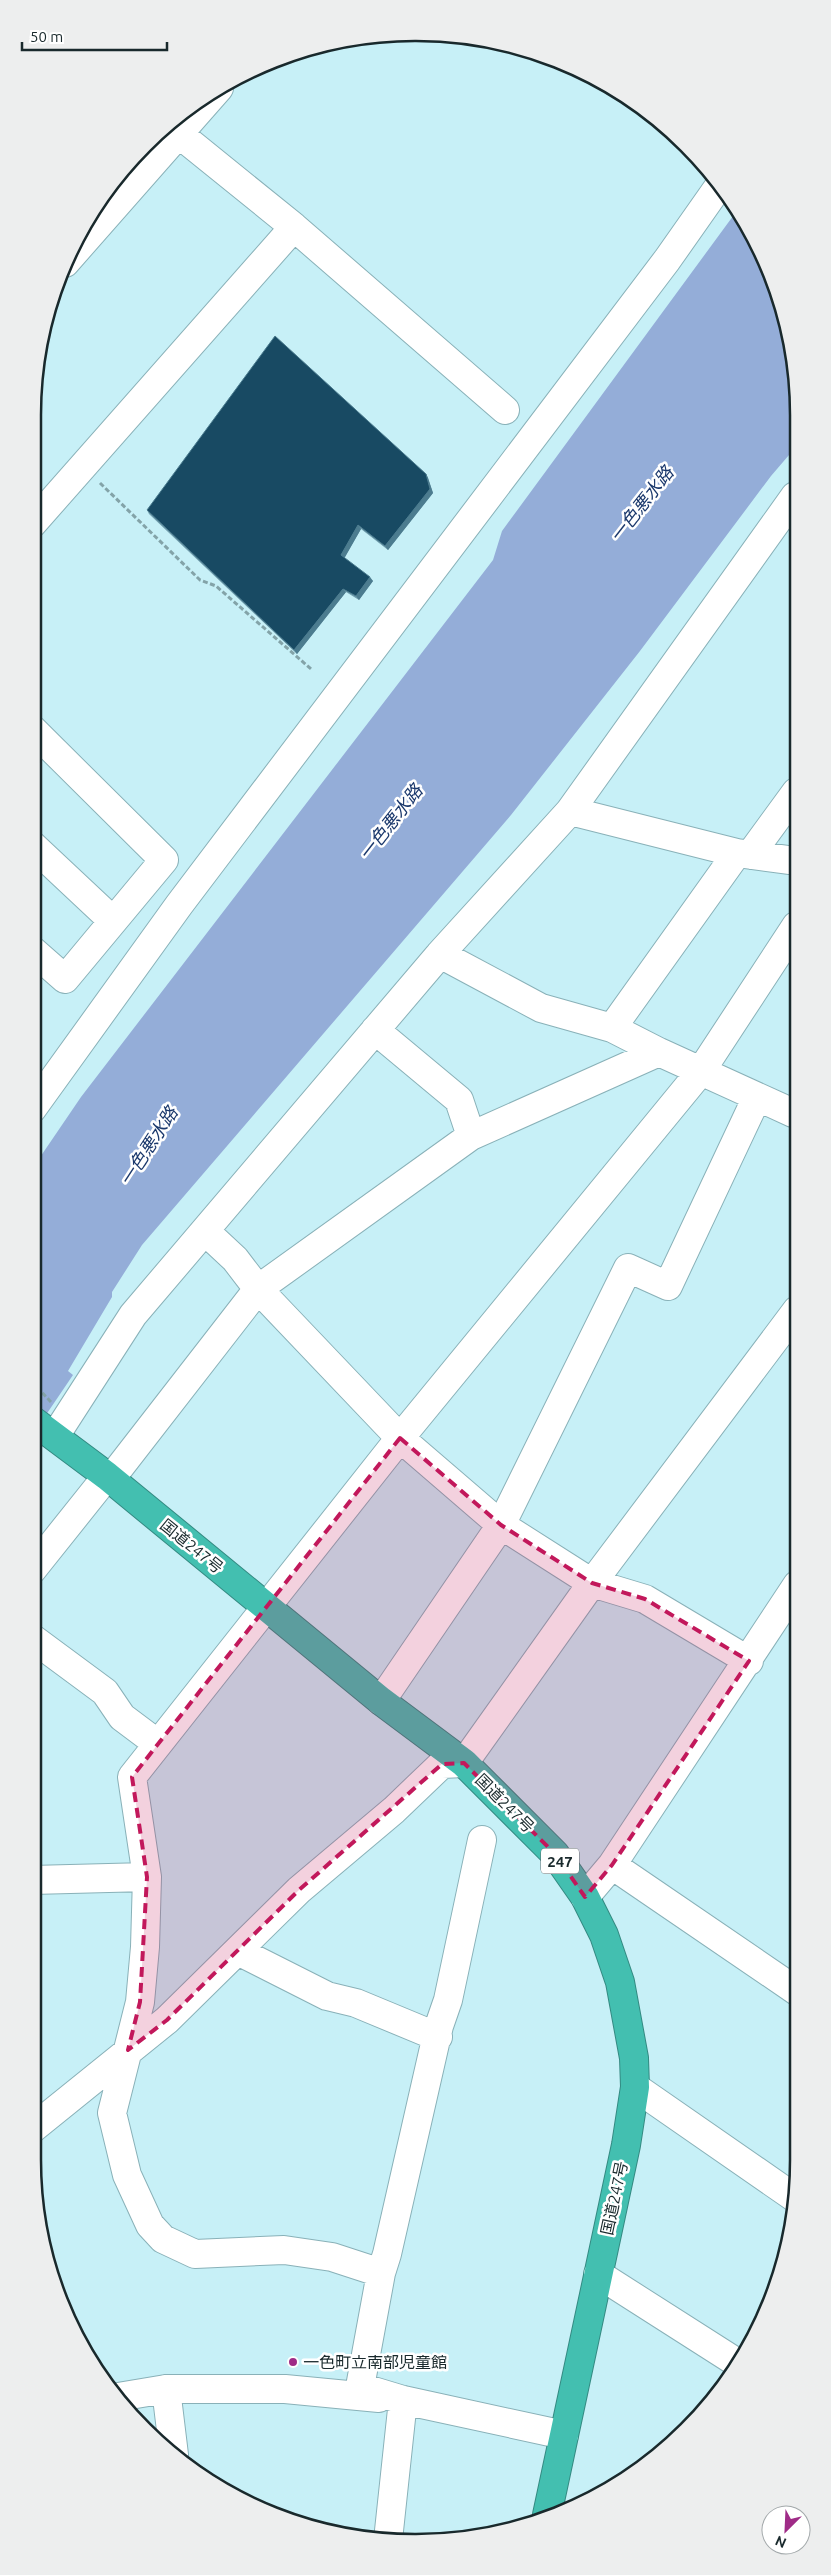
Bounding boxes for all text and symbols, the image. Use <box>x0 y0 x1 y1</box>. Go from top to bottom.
scale bar <box>22 20 168 52</box>
text: 50 m <box>30 28 63 45</box>
water label: 一色悪水路 <box>605 461 678 546</box>
water label: 一色悪水路 <box>354 779 427 864</box>
water label: 一色悪水路 <box>115 1101 182 1189</box>
street label: 国道247号 <box>157 1515 227 1577</box>
street label: 国道247号 <box>472 1770 538 1836</box>
road number: 247 <box>541 1848 579 1874</box>
street label: 国道247号 <box>597 2159 631 2237</box>
place label: 一色町立南部児童館 <box>303 2353 447 2371</box>
marker: 一色町立南部児童館 <box>287 2356 299 2368</box>
north arrow <box>761 2505 811 2555</box>
text: N <box>773 2532 789 2551</box>

